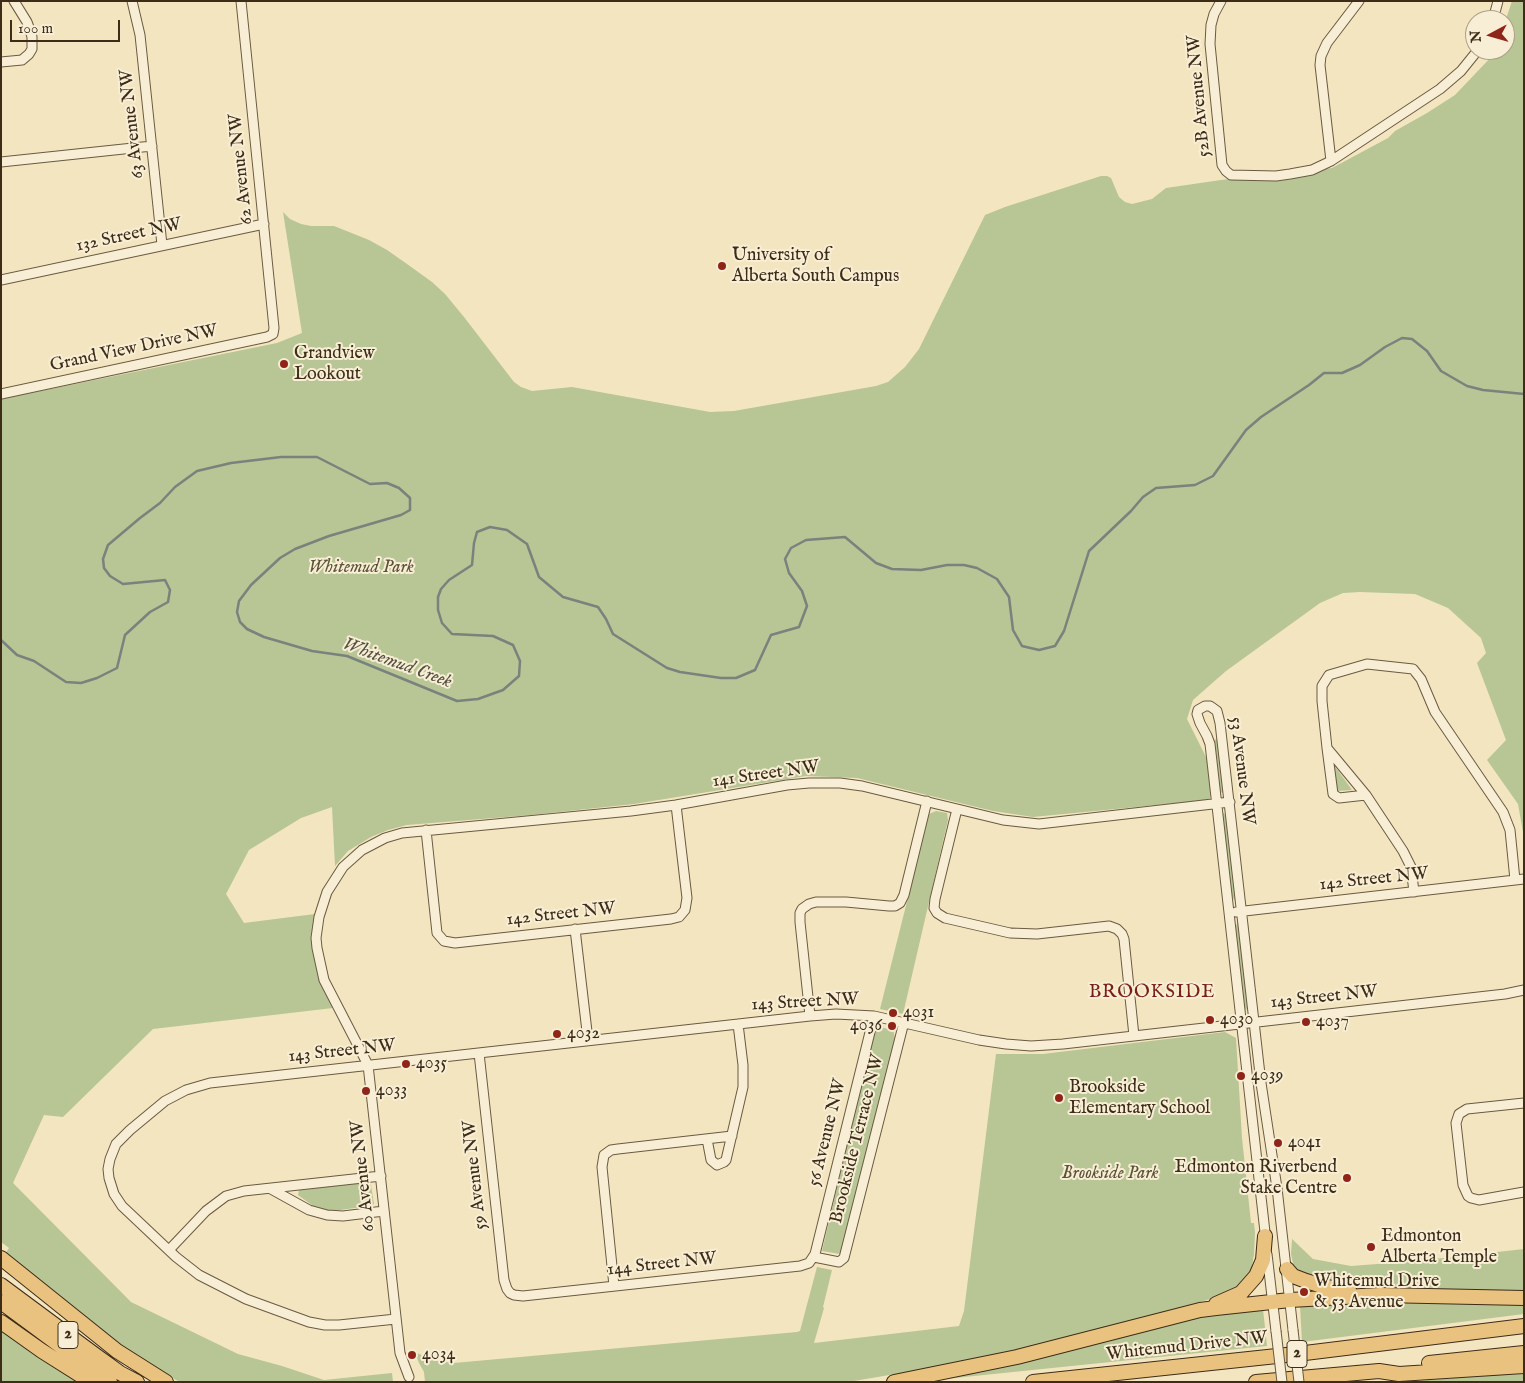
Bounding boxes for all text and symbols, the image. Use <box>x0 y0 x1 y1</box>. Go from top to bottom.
scale bar <box>12 10 122 42</box>
north arrow <box>1465 10 1515 60</box>
text: 100 m <box>18 19 53 38</box>
text: N <box>1466 29 1486 43</box>
street label: 52B Avenue NW <box>1184 34 1216 158</box>
street label: 63 Avenue NW <box>117 68 149 180</box>
street label: 62 Avenue NW <box>225 112 259 226</box>
street label: 132 Street NW <box>74 214 184 258</box>
place label: University of Alberta South Campus <box>732 245 899 288</box>
marker: University of Alberta South Campus <box>716 260 728 272</box>
street label: Grand View Drive NW <box>48 321 220 377</box>
place label: Grandview Lookout <box>294 343 375 386</box>
marker: Grandview Lookout <box>278 358 290 370</box>
park label: Whitemud Park <box>308 557 414 579</box>
water label: Whitemud Creek <box>339 634 455 694</box>
street label: 53 Avenue NW <box>1224 716 1258 826</box>
street label: 141 Street NW <box>711 757 821 793</box>
street label: 142 Street NW <box>1319 864 1429 896</box>
street label: 142 Street NW <box>506 899 616 931</box>
district label: BROOKSIDE <box>1088 982 1216 1004</box>
street label: 143 Street NW <box>1269 982 1379 1014</box>
street label: 143 Street NW <box>751 989 859 1017</box>
place label: 4031 <box>903 1002 934 1024</box>
marker: 4031 <box>887 1007 899 1019</box>
place label: 4030 <box>1220 1009 1253 1031</box>
place label: 4037 <box>1316 1011 1349 1033</box>
marker: 4030 <box>1204 1014 1216 1026</box>
place label: 4036 <box>850 1015 882 1037</box>
marker: 4037 <box>1300 1016 1312 1028</box>
marker: 4036 <box>886 1020 898 1032</box>
place label: 4032 <box>567 1023 600 1045</box>
marker: 4032 <box>551 1028 563 1040</box>
street label: 143 Street NW <box>287 1036 397 1068</box>
street label: Brookside Terrace NW <box>826 1052 890 1226</box>
place label: 4035 <box>416 1053 447 1075</box>
marker: 4035 <box>400 1058 412 1070</box>
place label: 4039 <box>1251 1065 1283 1087</box>
marker: 4039 <box>1235 1070 1247 1082</box>
street label: 56 Avenue NW <box>804 1077 852 1189</box>
place label: Brookside Elementary School <box>1069 1077 1210 1120</box>
place label: 4033 <box>376 1080 407 1102</box>
marker: 4033 <box>360 1085 372 1097</box>
marker: Brookside Elementary School <box>1053 1092 1065 1104</box>
street label: 60 Avenue NW <box>347 1119 381 1233</box>
street label: 59 Avenue NW <box>460 1119 492 1231</box>
place label: 4041 <box>1288 1132 1321 1154</box>
marker: 4041 <box>1272 1137 1284 1149</box>
place label: Edmonton Riverbend Stake Centre <box>1174 1157 1337 1200</box>
park label: Brookside Park <box>1061 1163 1159 1185</box>
marker: Edmonton Riverbend Stake Centre <box>1341 1172 1353 1184</box>
place label: Edmonton Alberta Temple <box>1381 1226 1497 1268</box>
marker: Edmonton Alberta Temple <box>1365 1241 1377 1253</box>
street label: 144 Street NW <box>606 1249 718 1281</box>
place label: Whitemud Drive & 53 Avenue <box>1314 1271 1439 1314</box>
marker: Whitemud Drive & 53 Avenue <box>1298 1286 1310 1298</box>
road number: 2 <box>58 1322 78 1348</box>
street label: Whitemud Drive NW <box>1105 1328 1269 1366</box>
road number: 2 <box>1287 1340 1307 1368</box>
place label: 4034 <box>422 1344 455 1366</box>
marker: 4034 <box>406 1349 418 1361</box>

